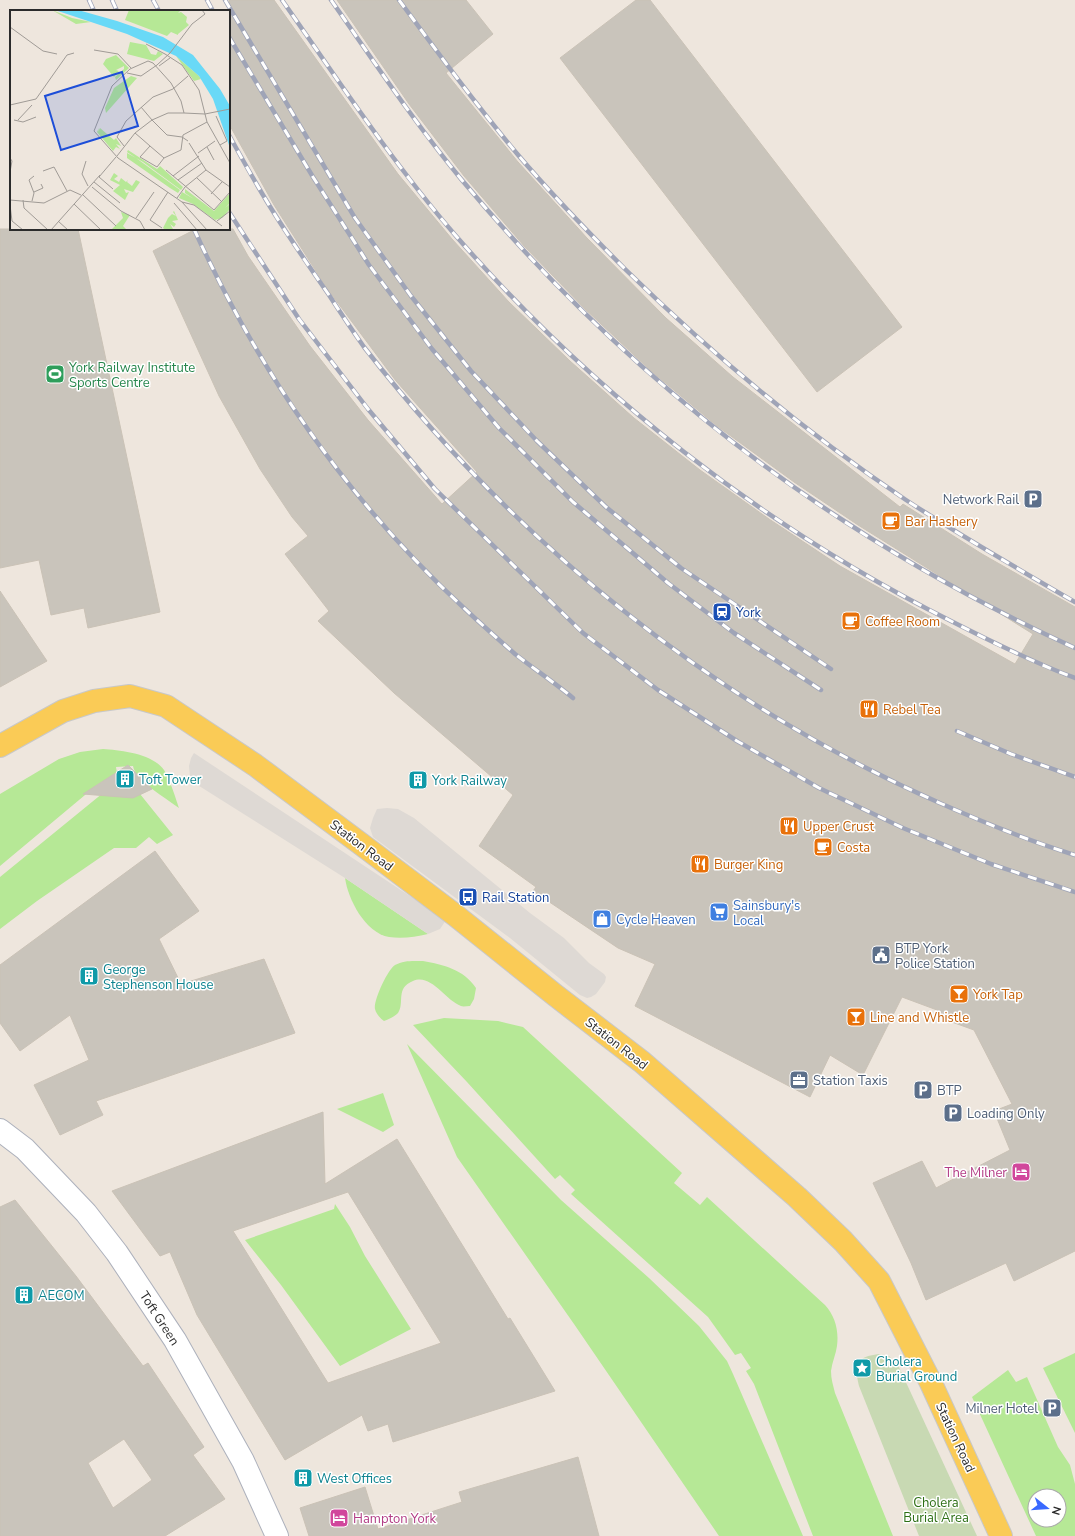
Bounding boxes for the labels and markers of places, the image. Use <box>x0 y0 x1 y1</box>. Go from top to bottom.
place label: York Railway Institute Sports Centre <box>68 359 195 392</box>
sports icon: York Railway Institute Sports Centre <box>44 363 66 385</box>
parking icon: Network Rail <box>1022 488 1044 510</box>
place label: Network Rail <box>943 491 1019 509</box>
cafe icon: Bar Hashery <box>880 510 902 532</box>
place label: Bar Hashery <box>905 513 978 531</box>
station icon: York <box>711 601 733 623</box>
place label: York <box>735 604 762 622</box>
cafe icon: Coffee Room <box>840 610 862 632</box>
place label: Coffee Room <box>865 613 940 631</box>
restaurant icon: Rebel Tea <box>858 698 880 720</box>
place label: Rebel Tea <box>883 701 941 719</box>
building icon: Toft Tower <box>114 768 136 790</box>
building icon: York Railway <box>407 769 429 791</box>
place label: Toft Tower <box>139 771 202 789</box>
place label: York Railway <box>431 772 507 790</box>
restaurant icon: Upper Crust <box>778 815 800 837</box>
place label: Upper Crust <box>803 818 874 836</box>
cafe icon: Costa <box>812 836 834 858</box>
place label: Costa <box>837 839 870 857</box>
restaurant icon: Burger King <box>689 853 711 875</box>
place label: Burger King <box>714 856 783 874</box>
bus stop icon: Rail Station <box>457 886 479 908</box>
place label: Rail Station <box>482 889 549 907</box>
place label: Sainsbury's Local <box>733 897 800 930</box>
supermarket icon: Sainsbury's Local <box>708 901 730 923</box>
shop icon: Cycle Heaven <box>591 908 613 930</box>
place label: Cycle Heaven <box>616 911 696 929</box>
place label: BTP York Police Station <box>895 940 975 973</box>
public building icon: BTP York Police Station <box>870 944 892 966</box>
place label: George Stephenson House <box>103 961 214 994</box>
building icon: George Stephenson House <box>78 965 100 987</box>
bar icon: York Tap <box>948 983 970 1005</box>
place label: York Tap <box>972 986 1023 1004</box>
bar icon: Line and Whistle <box>845 1006 867 1028</box>
place label: Line and Whistle <box>870 1009 969 1027</box>
office icon: Station Taxis <box>788 1069 810 1091</box>
place label: Station Taxis <box>813 1072 888 1090</box>
parking icon: BTP <box>912 1079 934 1101</box>
place label: BTP <box>937 1082 962 1100</box>
parking icon: Loading Only <box>942 1102 964 1124</box>
place label: Loading Only <box>967 1105 1045 1123</box>
hotel icon: The Milner <box>1010 1161 1032 1183</box>
place label: The Milner <box>945 1164 1007 1182</box>
building icon: AECOM <box>13 1284 35 1306</box>
place label: AECOM <box>38 1287 85 1305</box>
place label: Cholera Burial Ground <box>876 1353 957 1386</box>
place icon: Cholera Burial Ground <box>851 1357 873 1379</box>
parking icon: Milner Hotel <box>1041 1397 1063 1419</box>
place label: Milner Hotel <box>965 1400 1038 1418</box>
building icon: West Offices <box>292 1467 314 1489</box>
place label: West Offices <box>317 1470 392 1488</box>
hotel icon: Hampton York <box>328 1507 350 1529</box>
place label: Hampton York <box>353 1510 436 1528</box>

